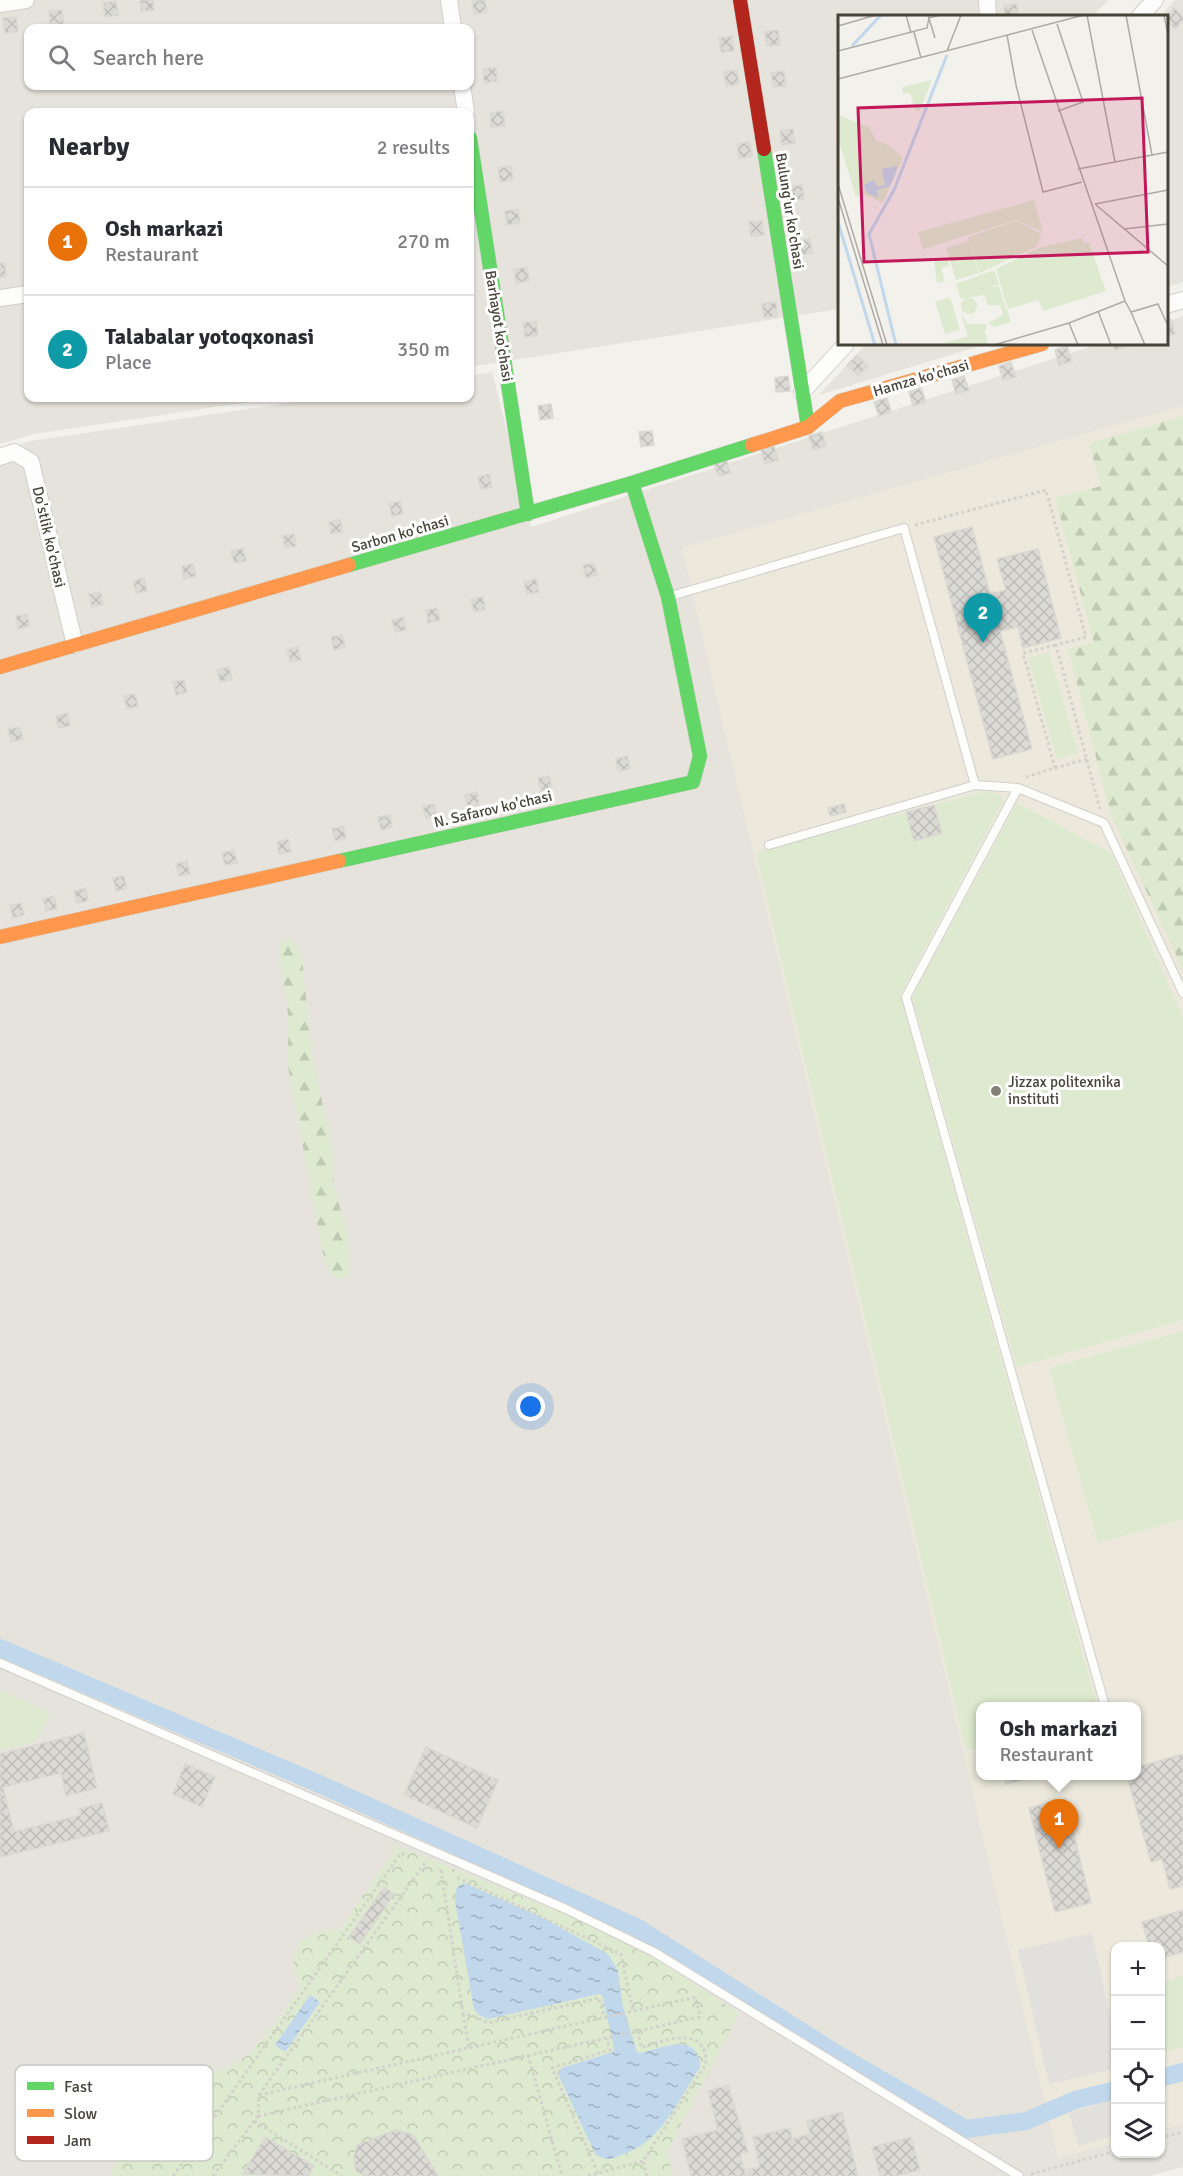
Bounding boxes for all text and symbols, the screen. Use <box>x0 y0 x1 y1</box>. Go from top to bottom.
inset map <box>838 15 1168 345</box>
search box <box>24 24 474 90</box>
icon: search <box>45 41 78 74</box>
text: Search here <box>93 44 204 71</box>
text: Nearby <box>48 131 129 163</box>
text: 2 results <box>377 135 450 160</box>
street label: Bulung'ur ko'chasi <box>772 152 808 270</box>
text: Osh markazi <box>105 215 223 242</box>
text: 1 <box>62 229 73 254</box>
text: 270 m <box>397 229 450 254</box>
text: Restaurant <box>105 242 199 267</box>
street label: Barhayot ko'chasi <box>481 269 517 383</box>
text: Talabalar yotoqxonasi <box>105 323 314 350</box>
text: 2 <box>62 337 73 362</box>
text: 350 m <box>397 337 450 362</box>
text: Place <box>105 350 152 375</box>
street label: Hamza ko'chasi <box>871 356 971 400</box>
street label: Do'stlik ko'chasi <box>29 485 69 589</box>
street label: Sarbon ko'chasi <box>349 512 451 556</box>
pin: 2 <box>964 594 1002 643</box>
street label: N. Safarov ko'chasi <box>432 787 554 831</box>
place label: Jizzax politexnika instituti <box>1008 1073 1121 1108</box>
marker: Jizzax politexnika instituti <box>989 1084 1003 1098</box>
your location <box>516 1392 545 1421</box>
popup <box>976 1702 1141 1780</box>
text: Osh markazi <box>999 1715 1118 1742</box>
text: Restaurant <box>999 1742 1093 1767</box>
pin: 1 <box>1040 1800 1078 1849</box>
map controls <box>1111 1942 1165 2158</box>
button: + <box>1111 1942 1165 1996</box>
button: − <box>1111 1996 1165 2050</box>
button: locate <box>1111 2050 1165 2104</box>
legend <box>15 2065 213 2161</box>
text: Fast <box>64 2077 93 2097</box>
text: Slow <box>64 2104 98 2124</box>
button: layers <box>1111 2104 1165 2158</box>
text: Jam <box>64 2131 92 2151</box>

